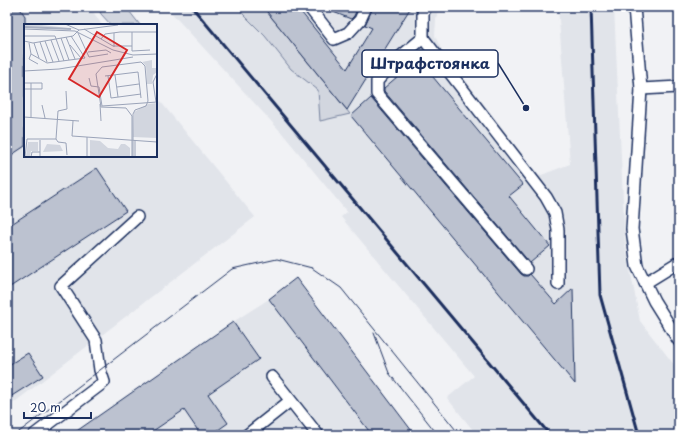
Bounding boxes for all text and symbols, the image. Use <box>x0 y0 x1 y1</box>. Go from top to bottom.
inset map <box>24 24 157 157</box>
callout: Штрафстоянка <box>362 50 498 77</box>
text: Штрафстоянка <box>370 51 490 74</box>
scale bar <box>24 394 91 420</box>
text: 20 m <box>30 398 61 416</box>

